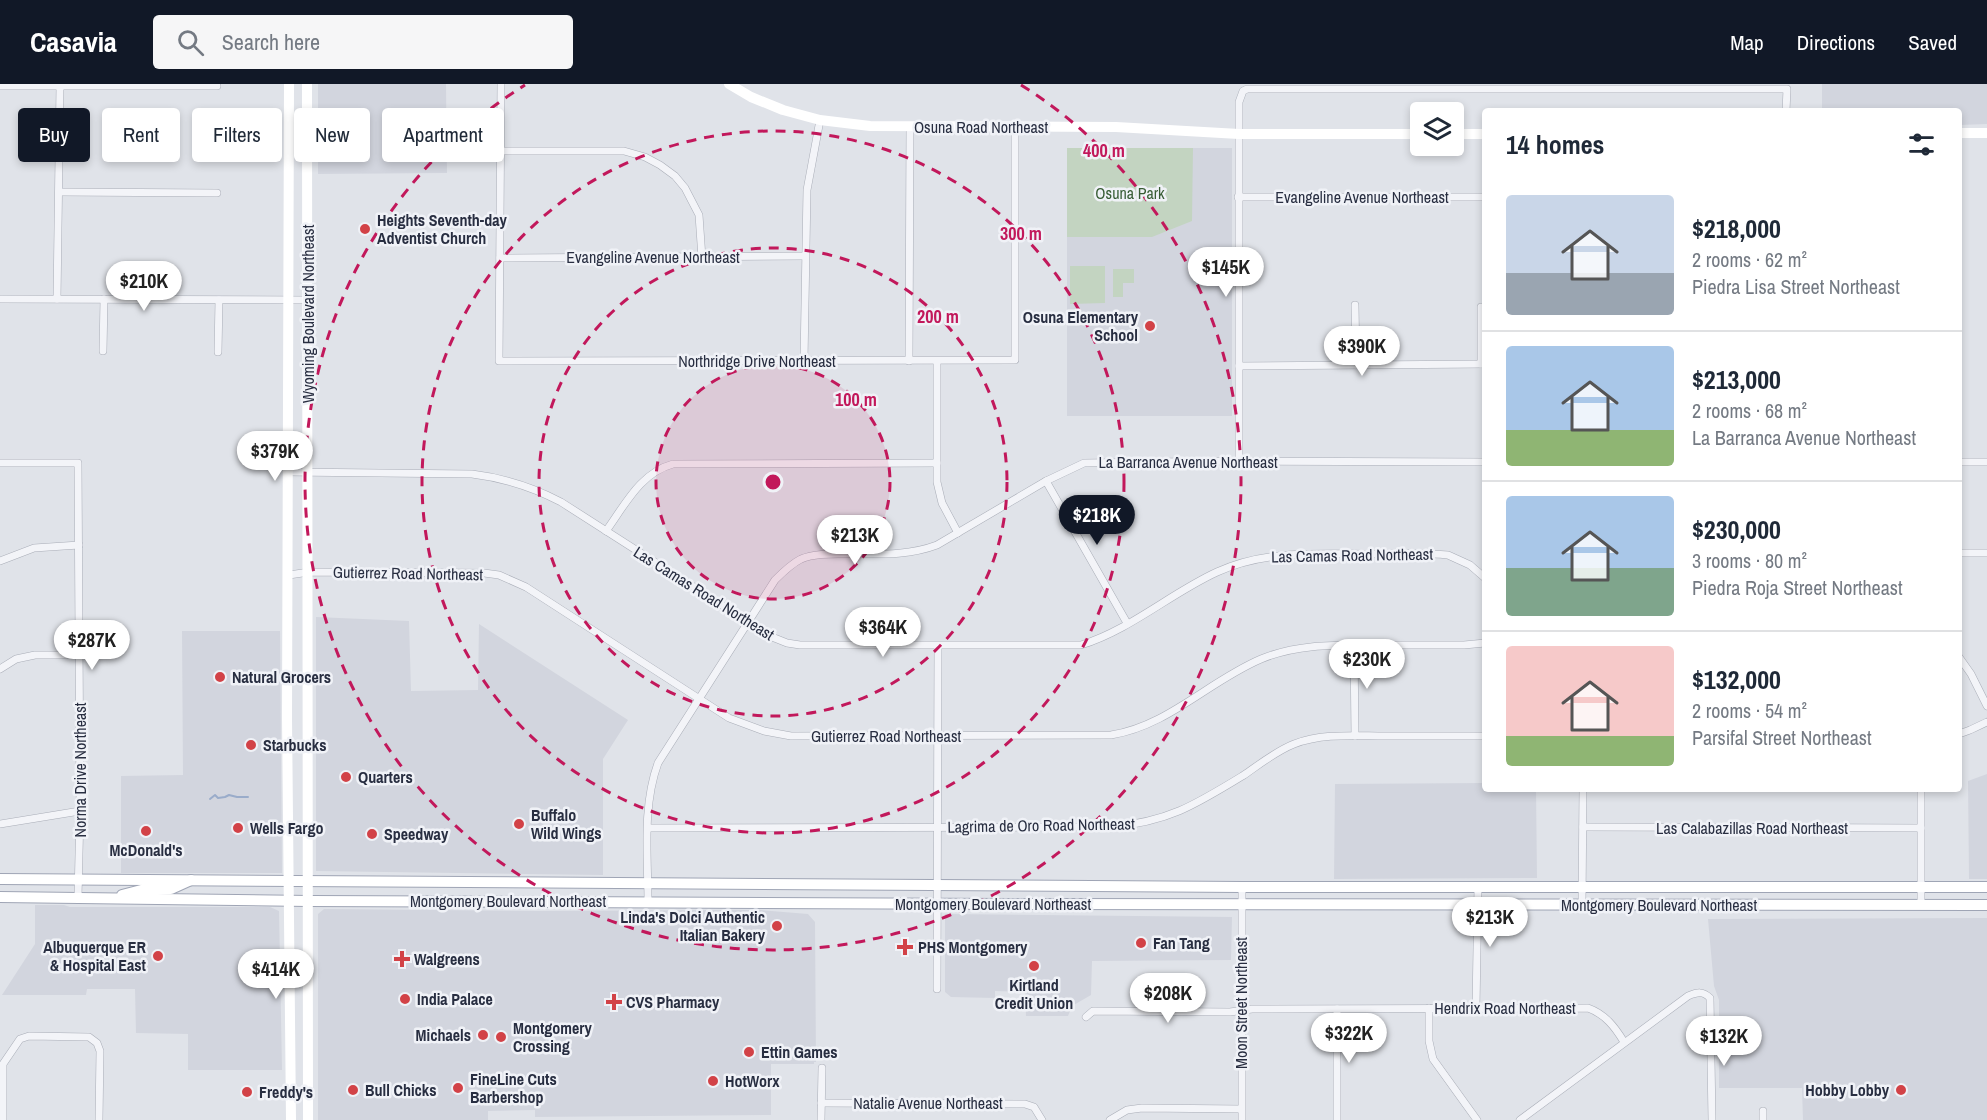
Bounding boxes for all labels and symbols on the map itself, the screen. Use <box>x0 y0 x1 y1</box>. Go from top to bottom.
street label: Osuna Road Northeast <box>914 116 1048 138</box>
text: 400 m <box>1083 138 1125 163</box>
park label: Osuna Park <box>1095 182 1165 204</box>
street label: Evangeline Avenue Northeast <box>1275 186 1449 208</box>
place label: Heights Seventh-day Adventist Church <box>377 209 507 249</box>
text: 300 m <box>1000 221 1042 246</box>
marker: Heights Seventh-day Adventist Church <box>358 222 372 236</box>
street label: Wyoming Boulevard Northeast <box>297 224 319 403</box>
street label: Evangeline Avenue Northeast <box>566 246 740 268</box>
pin: $145K <box>1184 247 1268 298</box>
pin: $210K <box>102 261 186 312</box>
text: 200 m <box>917 304 959 329</box>
place label: Osuna Elementary School <box>1023 306 1139 346</box>
marker: Osuna Elementary School <box>1143 319 1157 333</box>
pin: $390K <box>1320 326 1404 377</box>
street label: Northridge Drive Northeast <box>678 350 836 372</box>
text: 100 m <box>835 387 877 412</box>
pin: $379K <box>233 431 317 482</box>
street label: La Barranca Avenue Northeast <box>1098 451 1278 473</box>
centre of rings <box>763 472 783 492</box>
pin: $218K <box>1055 495 1139 546</box>
pin: $213K <box>813 515 897 566</box>
street label: Las Camas Road Northeast <box>630 541 779 645</box>
street label: Las Camas Road Northeast <box>1271 543 1433 567</box>
street label: Gutierrez Road Northeast <box>333 561 484 585</box>
pin: $364K <box>841 607 925 658</box>
pin: $287K <box>50 620 134 671</box>
pin: $230K <box>1325 639 1409 690</box>
place label: Natural Grocers <box>232 666 331 688</box>
marker: Natural Grocers <box>213 670 227 684</box>
street label: Norma Drive Northeast <box>69 702 91 837</box>
street label: Gutierrez Road Northeast <box>811 725 961 747</box>
place label: Starbucks <box>263 734 326 756</box>
marker: Starbucks <box>244 738 258 752</box>
place label: Quarters <box>358 766 413 788</box>
marker: Quarters <box>339 770 353 784</box>
place label: Buffalo Wild Wings <box>531 804 601 844</box>
street label: Lagrima de Oro Road Northeast <box>947 812 1135 838</box>
place label: Wells Fargo <box>250 817 324 839</box>
marker: Buffalo Wild Wings <box>512 817 526 831</box>
street label: Las Calabazillas Road Northeast <box>1656 817 1848 839</box>
marker: Wells Fargo <box>231 821 245 835</box>
place label: Speedway <box>384 823 449 845</box>
marker: McDonald's <box>139 824 153 838</box>
marker: Speedway <box>365 827 379 841</box>
place label: McDonald's <box>109 839 183 861</box>
street label: Montgomery Boulevard Northeast <box>410 890 606 912</box>
street label: Montgomery Boulevard Northeast <box>895 893 1091 915</box>
street label: Montgomery Boulevard Northeast <box>1561 894 1757 916</box>
pin: $213K <box>1448 897 1532 948</box>
place label: Linda's Dolci Authentic Italian Bakery <box>620 906 766 946</box>
marker: Linda's Dolci Authentic Italian Bakery <box>770 919 784 933</box>
place label: Fan Tang <box>1153 932 1210 954</box>
place label: Albuquerque ER & Hospital East <box>43 936 147 976</box>
place label: PHS Montgomery <box>918 936 1028 958</box>
marker: Fan Tang <box>1134 936 1148 950</box>
street label: Moon Street Northeast <box>1230 937 1252 1069</box>
marker: PHS Montgomery <box>896 938 914 956</box>
place label: Walgreens <box>414 948 480 970</box>
marker: Albuquerque ER & Hospital East <box>151 949 165 963</box>
pin: $414K <box>234 949 318 1000</box>
marker: Walgreens <box>395 952 409 966</box>
marker: Kirtland Credit Union <box>1027 959 1041 973</box>
pin: $208K <box>1126 973 1210 1024</box>
place label: Kirtland Credit Union <box>995 974 1073 1014</box>
place label: India Palace <box>417 988 493 1010</box>
place label: CVS Pharmacy <box>626 991 720 1013</box>
marker: India Palace <box>398 992 412 1006</box>
marker: CVS Pharmacy <box>607 995 621 1009</box>
street label: Hendrix Road Northeast <box>1434 997 1576 1019</box>
pin: $322K <box>1307 1013 1391 1064</box>
pin: $132K <box>1682 1016 1766 1067</box>
place label: Montgomery Crossing <box>513 1017 592 1057</box>
place label: Michaels <box>416 1024 471 1046</box>
marker: Michaels <box>476 1028 490 1042</box>
marker: Montgomery Crossing <box>494 1030 508 1044</box>
place label: Ettin Games <box>761 1041 838 1063</box>
marker: Ettin Games <box>742 1045 756 1059</box>
place label: FineLine Cuts Barbershop <box>470 1068 557 1108</box>
place label: HotWorx <box>725 1070 780 1092</box>
marker: HotWorx <box>706 1074 720 1088</box>
place label: Bull Chicks <box>365 1079 436 1101</box>
place label: Hobby Lobby <box>1805 1079 1890 1101</box>
place label: Freddy's <box>259 1081 313 1103</box>
marker: FineLine Cuts Barbershop <box>451 1081 465 1095</box>
marker: Bull Chicks <box>346 1083 360 1097</box>
marker: Hobby Lobby <box>1894 1083 1908 1097</box>
marker: Freddy's <box>240 1085 254 1099</box>
street label: Natalie Avenue Northeast <box>853 1092 1003 1114</box>

